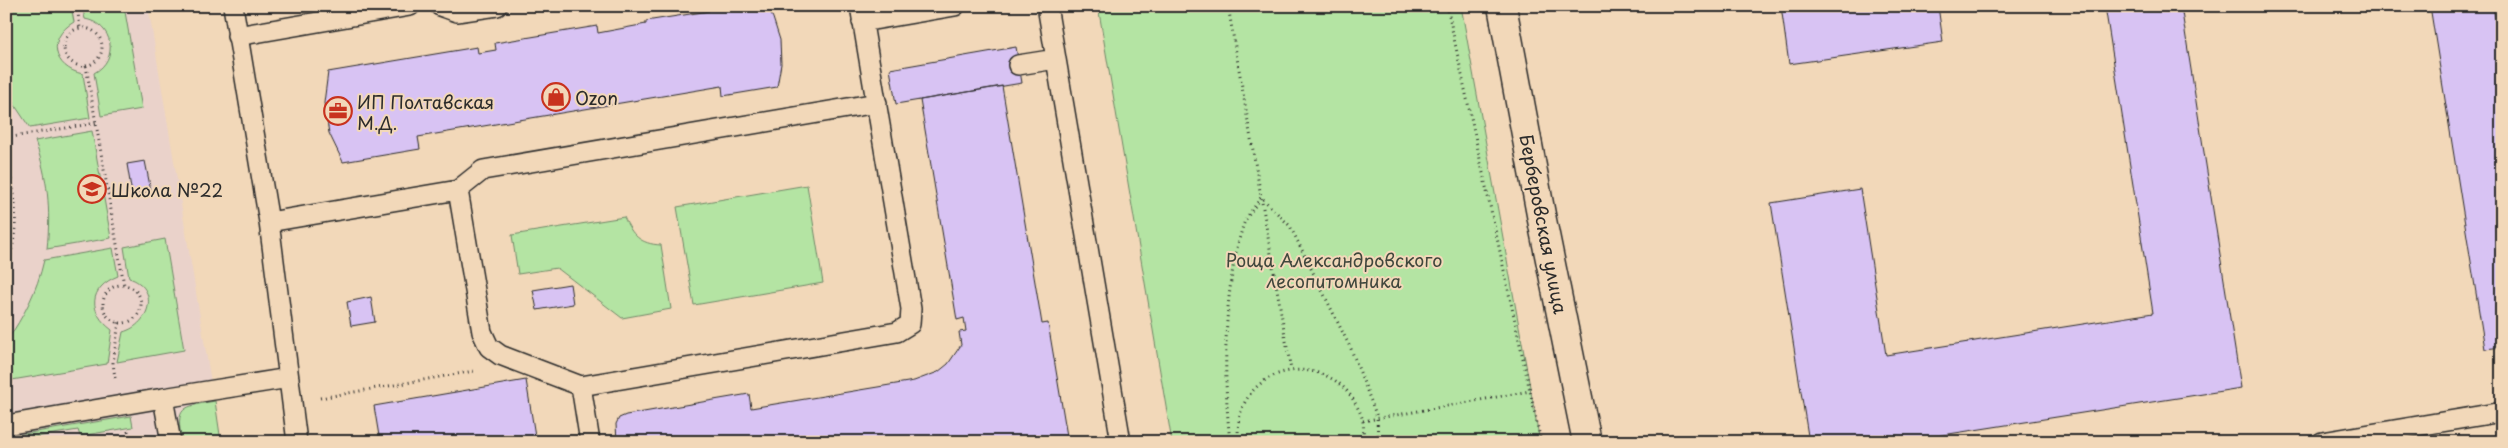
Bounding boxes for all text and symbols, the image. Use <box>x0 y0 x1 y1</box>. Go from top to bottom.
shop icon: Ozon <box>541 82 571 112</box>
place label: Ozon <box>575 84 618 111</box>
place label: ИП Полтавская М.Д. <box>357 88 494 136</box>
office icon: ИП Полтавская М.Д. <box>323 96 353 126</box>
street label: Берберовская улица <box>1513 132 1575 317</box>
school or university icon: Школа №22 <box>77 174 107 204</box>
place label: Школа №22 <box>111 176 223 203</box>
park label: Роща Александровского лесопитомника <box>1226 246 1442 294</box>

